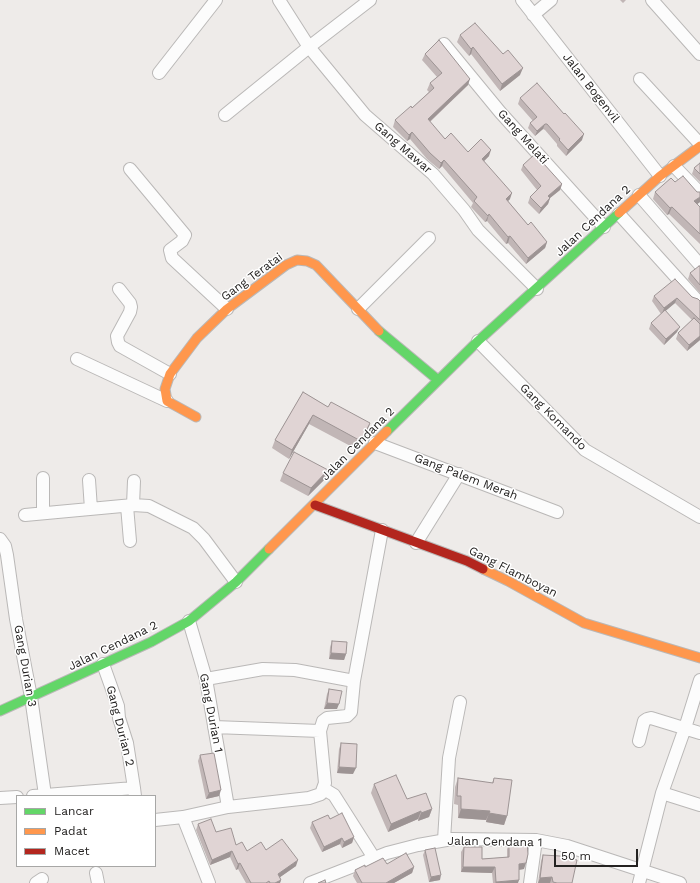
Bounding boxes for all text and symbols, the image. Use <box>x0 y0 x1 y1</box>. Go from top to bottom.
street label: Jalan Bogenvil <box>559 50 623 126</box>
street label: Gang Melati <box>495 107 551 167</box>
street label: Gang Mawar <box>371 119 435 177</box>
street label: Jalan Cendana 2 <box>552 182 634 260</box>
street label: Gang Teratai <box>218 250 286 304</box>
street label: Gang Komando <box>517 381 589 453</box>
street label: Jalan Cendana 2 <box>318 404 398 484</box>
street label: Gang Palem Merah <box>412 451 520 503</box>
street label: Gang Flamboyan <box>466 543 560 601</box>
street label: Jalan Cendana 2 <box>66 618 160 674</box>
street label: Gang Durian 3 <box>11 624 39 708</box>
street label: Gang Durian 1 <box>196 672 226 754</box>
street label: Gang Durian 2 <box>103 684 137 768</box>
legend <box>16 795 156 867</box>
text: Lancar <box>54 804 94 818</box>
text: Padat <box>54 824 87 838</box>
street label: Jalan Cendana 1 <box>447 834 543 850</box>
scale bar <box>556 841 640 867</box>
text: Macet <box>54 844 89 858</box>
text: 50 m <box>561 849 591 863</box>

